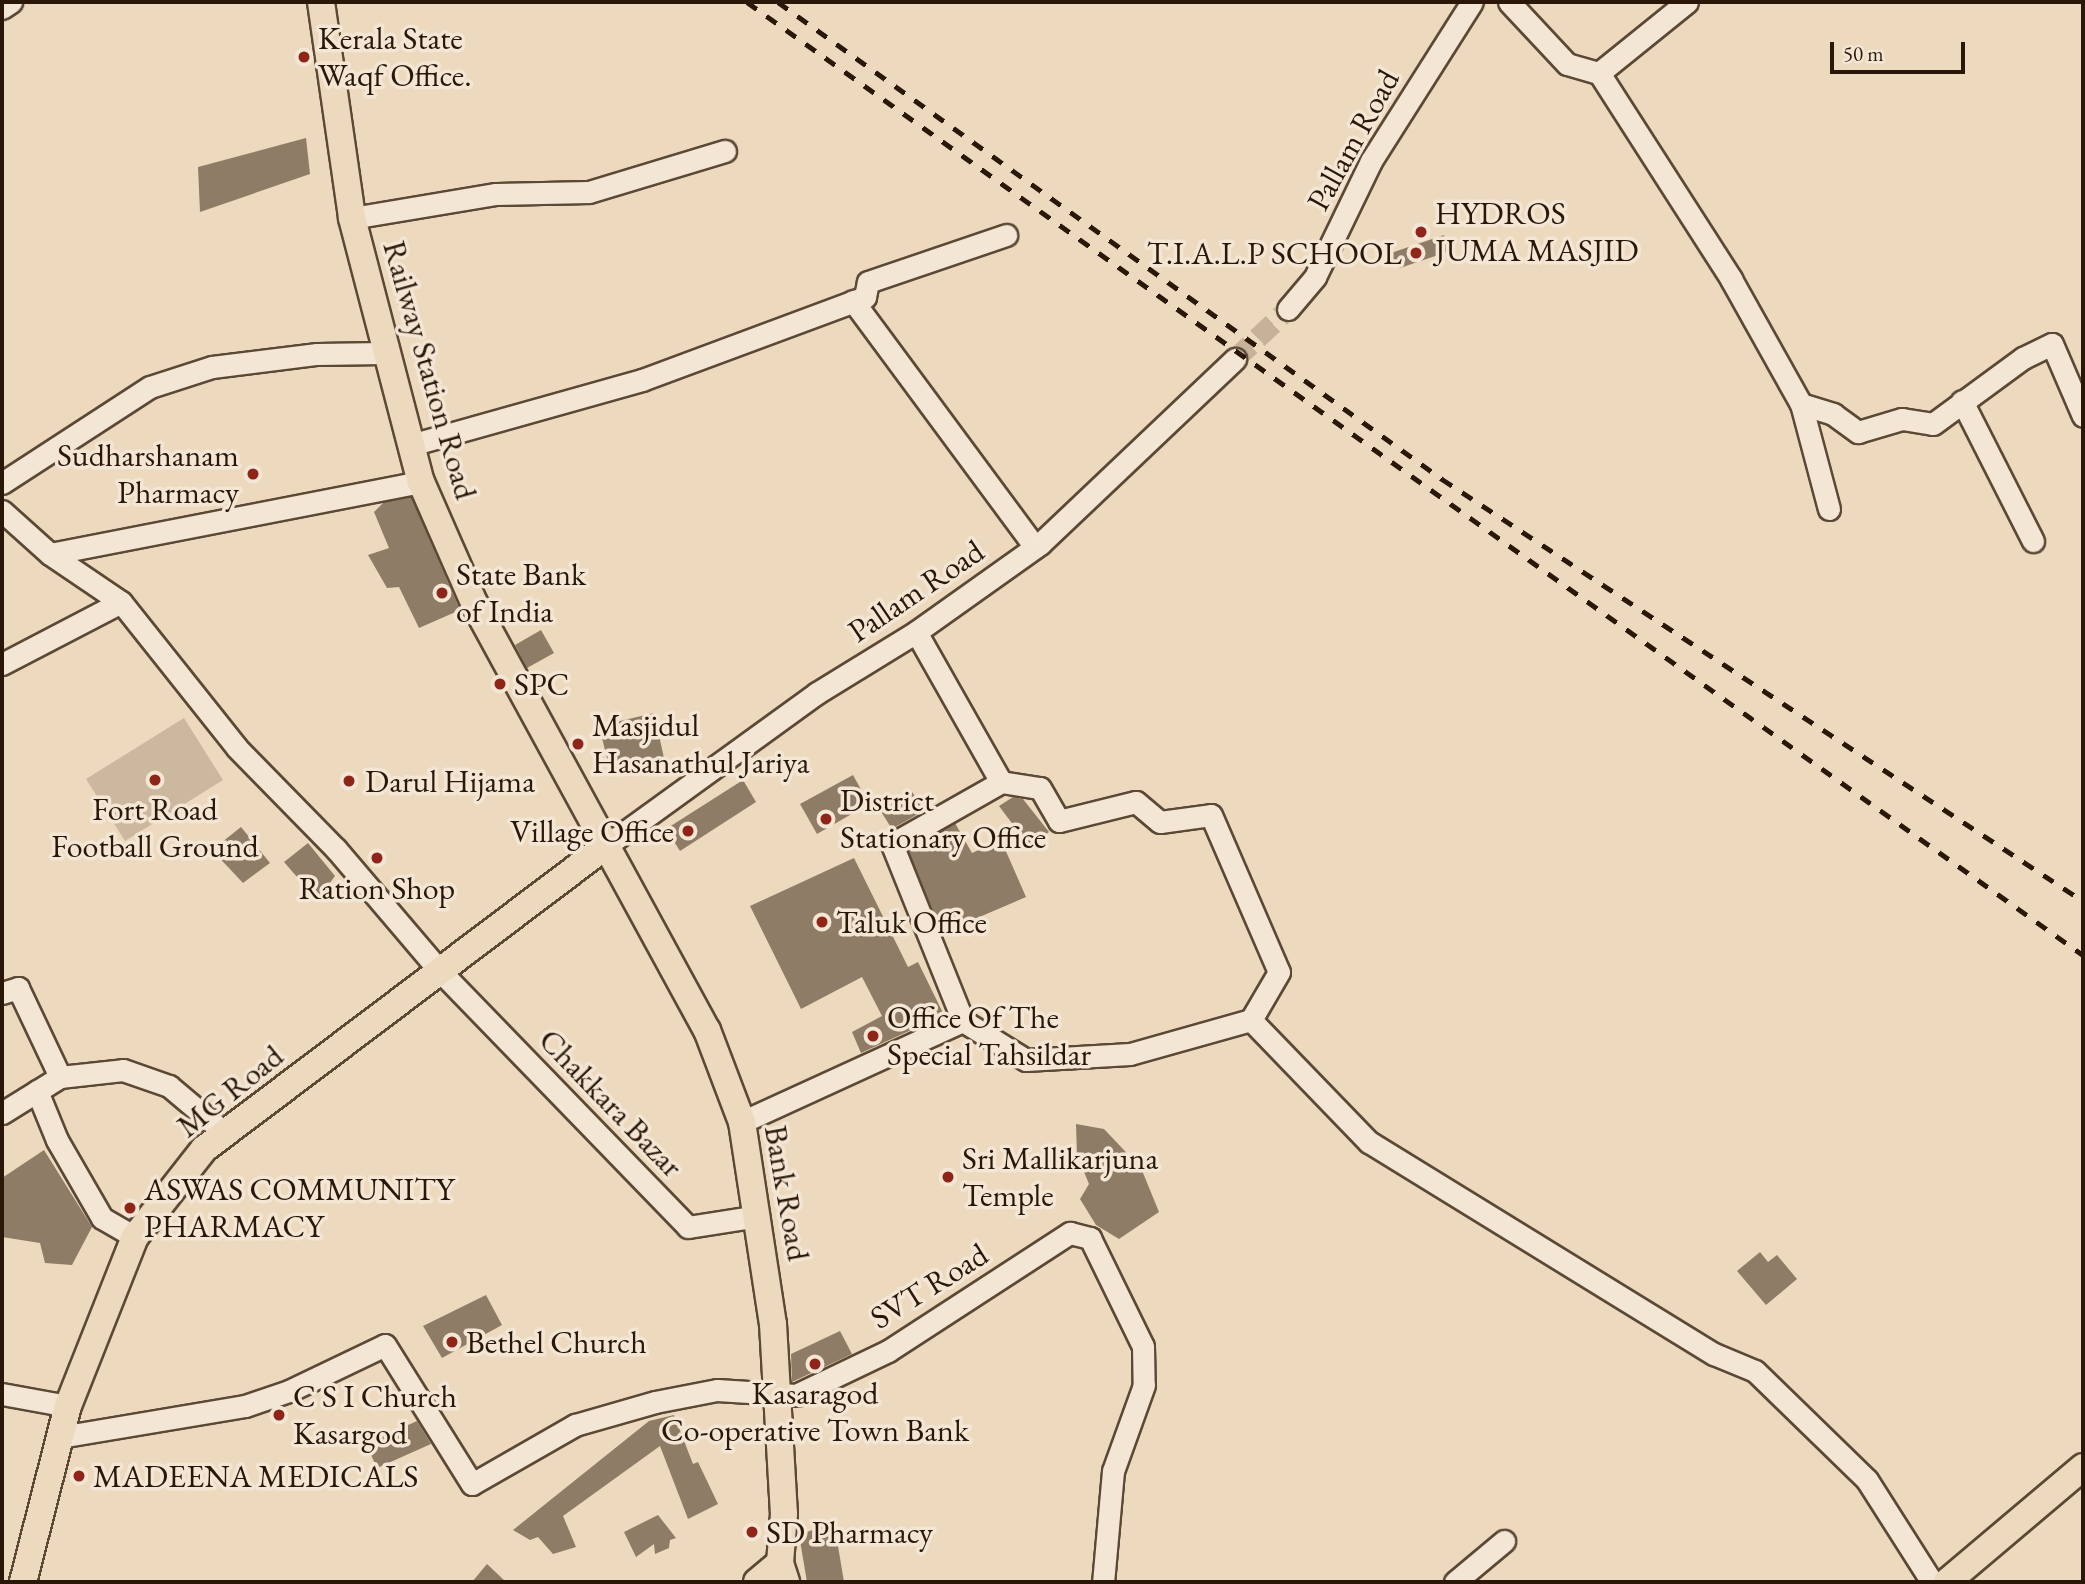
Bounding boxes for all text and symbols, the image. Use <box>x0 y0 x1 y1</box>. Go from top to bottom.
place label: Kerala State Waqf Office. <box>318 20 472 95</box>
scale bar <box>1833 28 1968 72</box>
text: 50 m <box>1843 40 1884 67</box>
marker: Kerala State Waqf Office. <box>296 49 312 65</box>
street label: Pallam Road <box>1299 63 1407 217</box>
place label: HYDROS JUMA MASJID <box>1435 195 1639 270</box>
marker: HYDROS JUMA MASJID <box>1413 224 1429 240</box>
place label: T.I.A.L.P SCHOOL <box>1147 234 1402 272</box>
street label: Railway Station Road <box>375 236 485 504</box>
marker: T.I.A.L.P SCHOOL <box>1408 245 1424 261</box>
place label: Sudharshanam Pharmacy <box>57 437 239 512</box>
marker: Sudharshanam Pharmacy <box>245 466 261 482</box>
street label: Pallam Road <box>841 532 991 650</box>
place label: State Bank of India <box>456 556 586 631</box>
marker: State Bank of India <box>434 585 450 601</box>
place label: SPC <box>514 665 569 703</box>
marker: SPC <box>492 676 508 692</box>
place label: Masjidul Hasanathul Jariya <box>592 707 809 782</box>
marker: Masjidul Hasanathul Jariya <box>570 736 586 752</box>
place label: Darul Hijama <box>365 762 535 800</box>
marker: Darul Hijama <box>339 771 359 791</box>
marker: Fort Road Football Ground <box>147 772 163 788</box>
place label: District Stationary Office <box>840 782 1046 857</box>
place label: Fort Road Football Ground <box>51 791 259 866</box>
marker: District Stationary Office <box>818 811 834 827</box>
place label: Village Office <box>510 812 674 850</box>
marker: Village Office <box>680 823 696 839</box>
marker: Ration Shop <box>369 850 385 866</box>
place label: Ration Shop <box>299 869 455 907</box>
place label: Taluk Office <box>836 903 987 941</box>
marker: Taluk Office <box>814 914 830 930</box>
place label: Office Of The Special Tahsildar <box>887 999 1091 1074</box>
street label: Chakkara Bazar <box>531 1021 691 1185</box>
marker: Office Of The Special Tahsildar <box>865 1028 881 1044</box>
street label: MG Road <box>169 1037 291 1145</box>
street label: Bank Road <box>756 1122 818 1264</box>
place label: Sri Mallikarjuna Temple <box>962 1140 1158 1215</box>
marker: Sri Mallikarjuna Temple <box>940 1169 956 1185</box>
place label: ASWAS COMMUNITY PHARMACY <box>144 1171 454 1246</box>
marker: ASWAS COMMUNITY PHARMACY <box>122 1200 138 1216</box>
street label: SVT Road <box>863 1235 995 1337</box>
place label: Bethel Church <box>466 1323 647 1361</box>
marker: Bethel Church <box>444 1334 460 1350</box>
marker: Kasaragod Co-operative Town Bank <box>807 1356 823 1372</box>
place label: Kasaragod Co-operative Town Bank <box>661 1375 969 1450</box>
place label: C S I Church Kasargod <box>293 1378 457 1453</box>
marker: C S I Church Kasargod <box>271 1407 287 1423</box>
place label: MADEENA MEDICALS <box>93 1457 418 1495</box>
marker: MADEENA MEDICALS <box>71 1468 87 1484</box>
place label: SD Pharmacy <box>766 1513 933 1551</box>
marker: SD Pharmacy <box>744 1524 760 1540</box>

